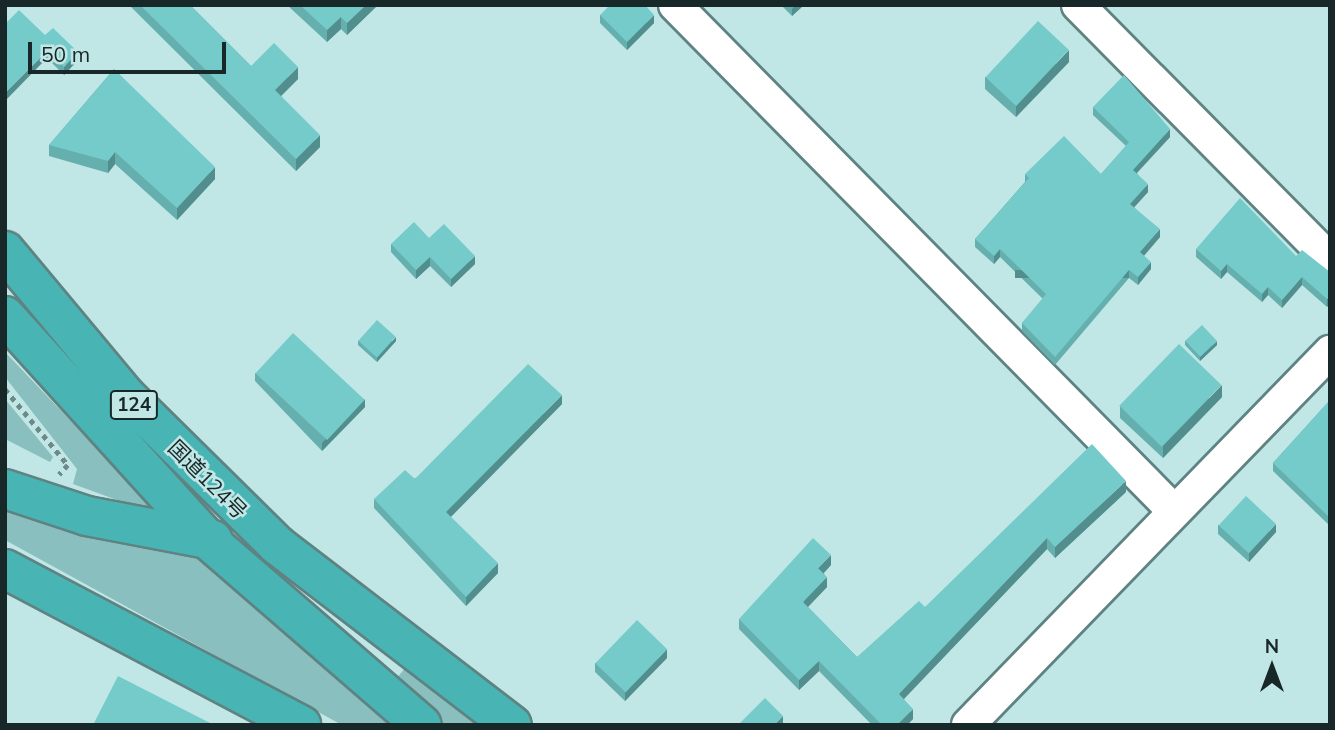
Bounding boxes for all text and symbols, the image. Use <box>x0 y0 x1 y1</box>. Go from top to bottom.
scale bar <box>32 28 229 72</box>
text: 50 m <box>41 41 90 67</box>
road number: 124 <box>110 390 158 420</box>
street label: 国道124号 <box>163 434 253 524</box>
north arrow <box>1237 632 1307 702</box>
text: N <box>1265 634 1279 658</box>

